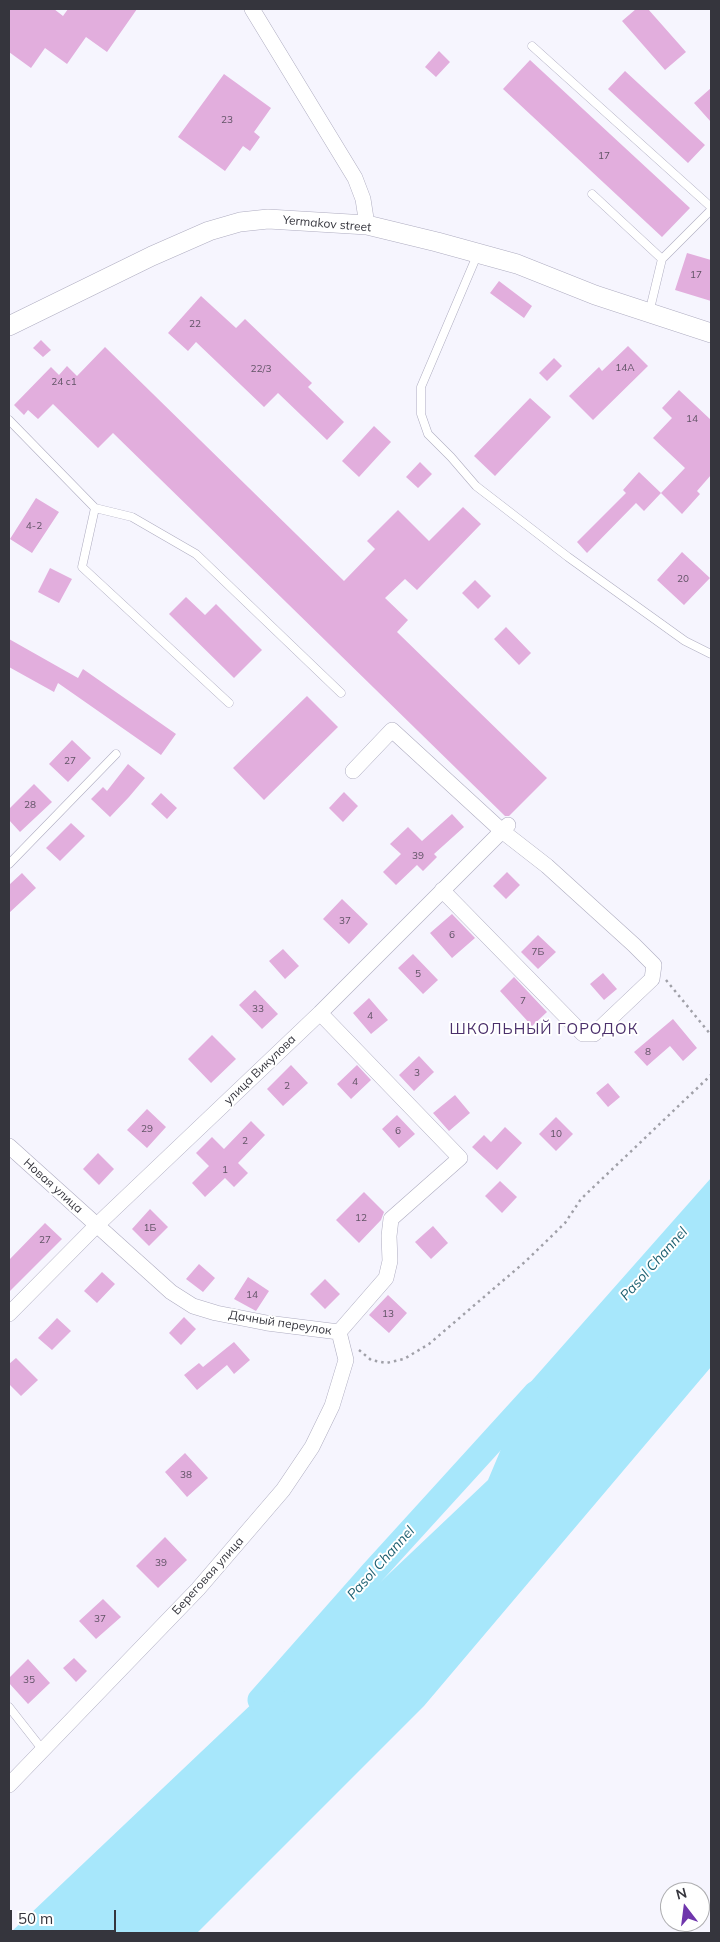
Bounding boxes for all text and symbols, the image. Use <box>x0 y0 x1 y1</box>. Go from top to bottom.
house number: 23 <box>221 114 233 126</box>
house number: 17 <box>598 150 610 162</box>
street label: Yermakov street <box>282 213 372 235</box>
house number: 17 <box>690 269 702 281</box>
house number: 22 <box>189 318 201 330</box>
house number: 14А <box>615 362 635 374</box>
house number: 22/3 <box>251 363 271 375</box>
house number: 24 с1 <box>51 376 77 388</box>
house number: 14 <box>686 413 698 425</box>
house number: 4-2 <box>26 520 42 532</box>
house number: 20 <box>677 573 689 585</box>
house number: 27 <box>64 755 76 767</box>
house number: 28 <box>24 799 36 811</box>
house number: 39 <box>412 850 424 862</box>
house number: 37 <box>339 915 351 927</box>
house number: 6 <box>449 929 455 941</box>
house number: 7Б <box>532 946 544 958</box>
house number: 5 <box>415 968 421 980</box>
house number: 7 <box>520 995 526 1007</box>
house number: 33 <box>252 1003 264 1015</box>
house number: 4 <box>367 1010 373 1022</box>
district label: ШКОЛЬНЫЙ ГОРОДОК <box>448 1020 640 1038</box>
street label: улица Викулова <box>221 1032 299 1108</box>
house number: 8 <box>645 1046 651 1058</box>
house number: 3 <box>414 1067 420 1079</box>
house number: 4 <box>352 1076 358 1088</box>
house number: 2 <box>284 1080 290 1092</box>
house number: 29 <box>141 1123 153 1135</box>
house number: 6 <box>395 1125 401 1137</box>
house number: 10 <box>550 1128 562 1140</box>
house number: 2 <box>242 1135 248 1147</box>
street label: Новая улица <box>20 1156 86 1216</box>
house number: 1 <box>222 1164 228 1176</box>
house number: 12 <box>355 1212 367 1224</box>
house number: 1Б <box>144 1222 156 1234</box>
water label: Pasol Channel <box>617 1224 691 1304</box>
house number: 27 <box>39 1234 51 1246</box>
house number: 14 <box>246 1289 258 1301</box>
street label: Дачный переулок <box>227 1308 333 1338</box>
house number: 13 <box>382 1308 394 1320</box>
house number: 38 <box>180 1469 192 1481</box>
water label: Pasol Channel <box>344 1523 418 1603</box>
street label: Береговая улица <box>169 1534 247 1618</box>
house number: 39 <box>155 1557 167 1569</box>
house number: 37 <box>94 1613 106 1625</box>
house number: 35 <box>23 1674 35 1686</box>
north arrow <box>660 1882 710 1932</box>
text: N <box>674 1883 689 1904</box>
scale bar <box>12 1900 119 1932</box>
text: 50 m <box>18 1909 53 1928</box>

